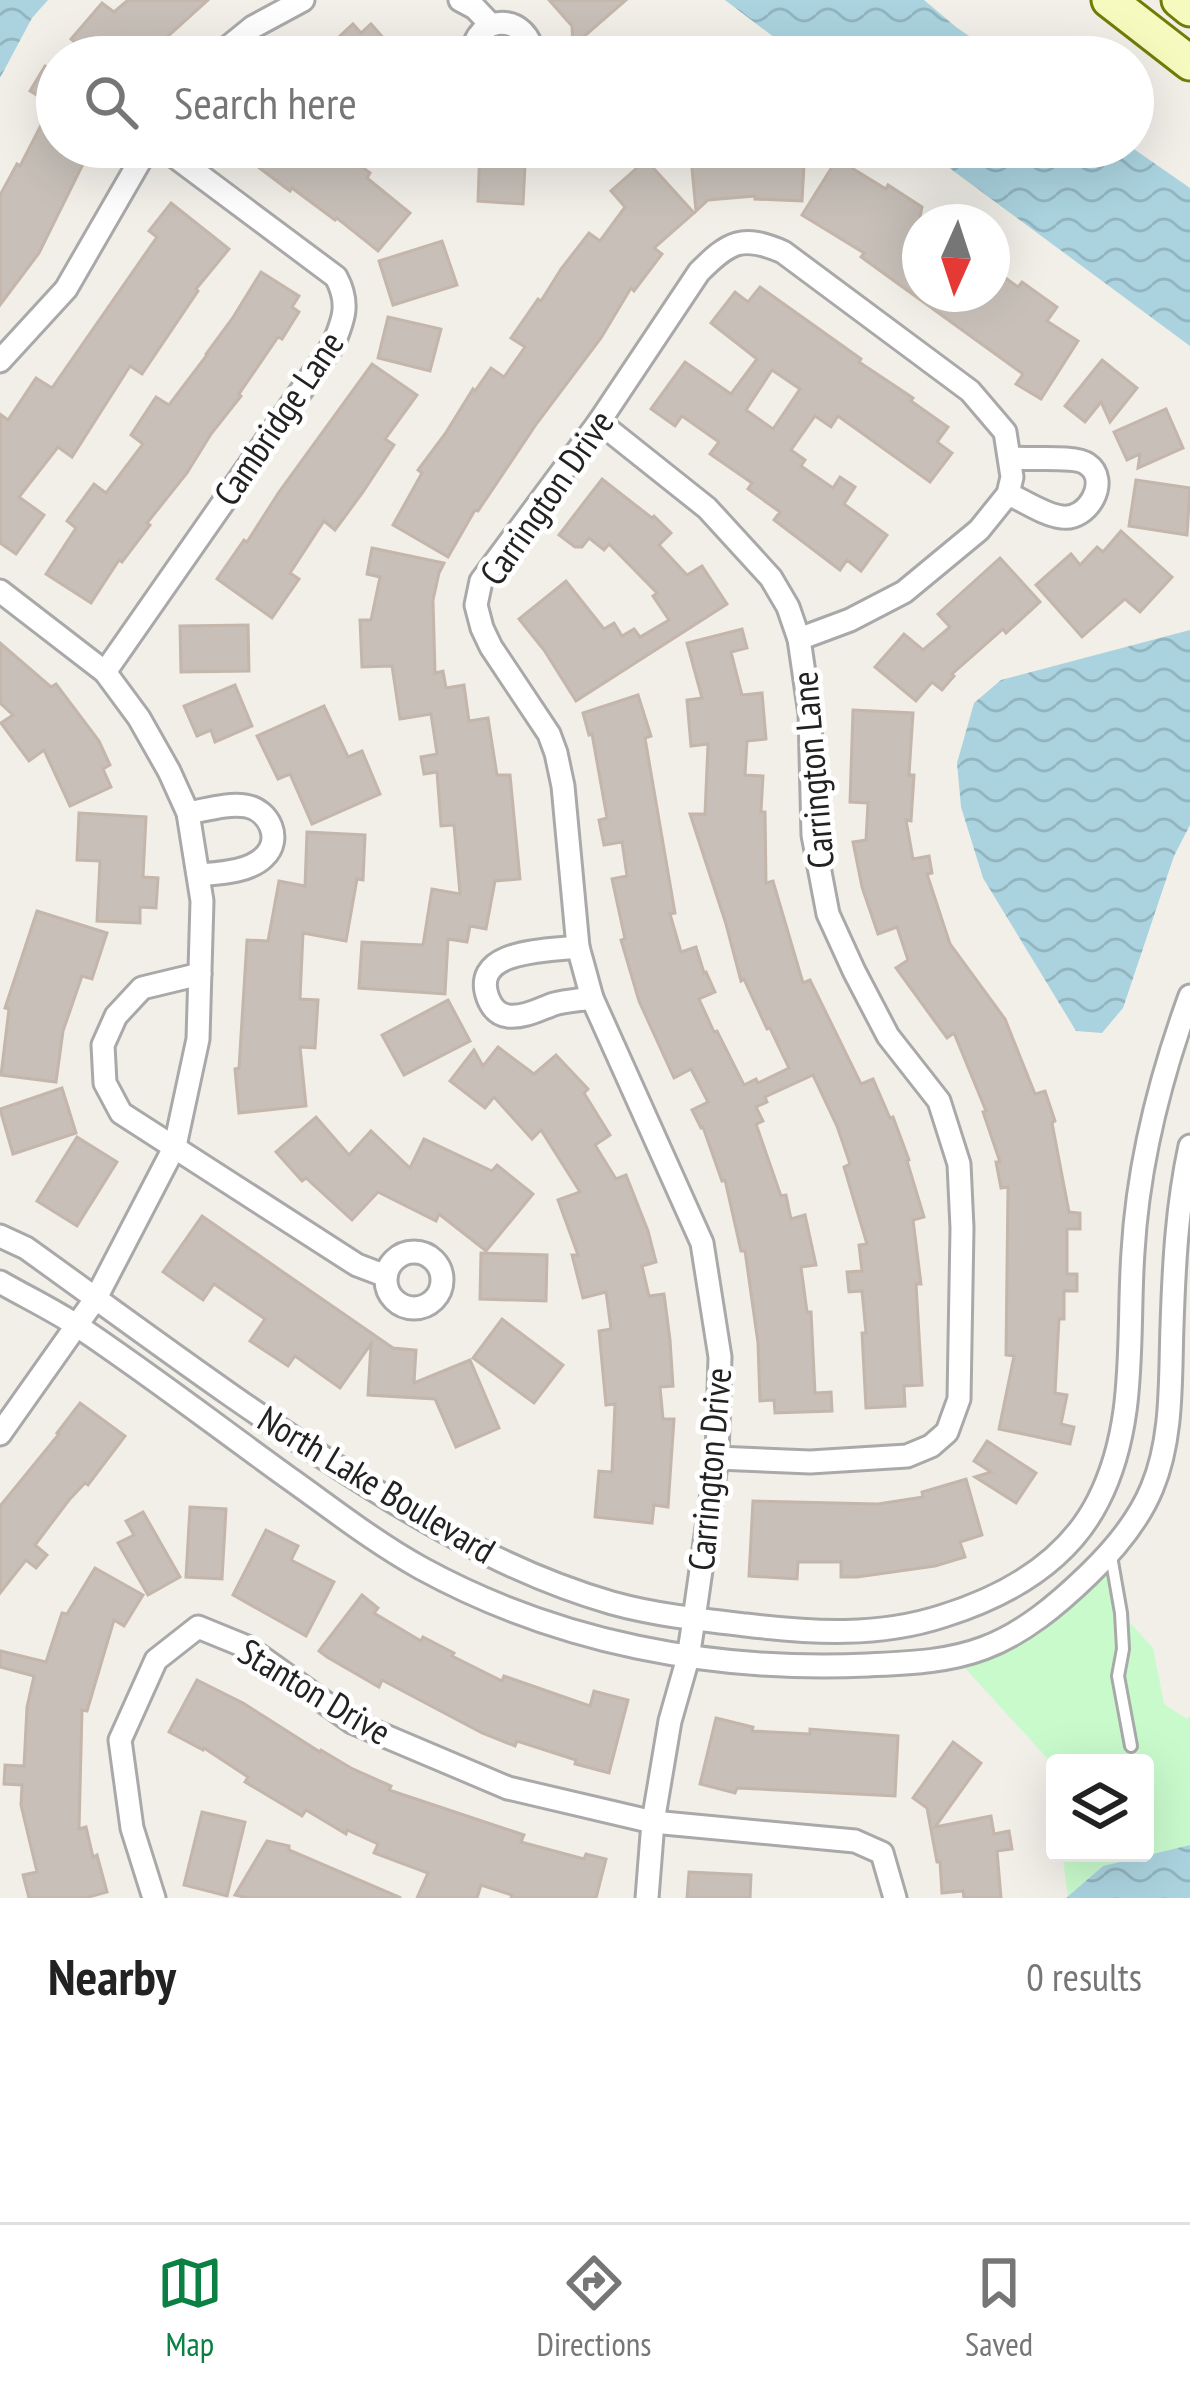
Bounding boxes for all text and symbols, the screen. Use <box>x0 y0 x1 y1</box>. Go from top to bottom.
search box <box>36 36 1154 168</box>
icon: search <box>78 69 144 135</box>
text: Search here <box>174 73 357 131</box>
north arrow <box>902 204 1010 312</box>
street label: Cambridge Lane <box>203 322 353 514</box>
street label: Carrington Drive <box>468 400 624 594</box>
street label: Carrington Lane <box>780 670 844 870</box>
street label: Carrington Drive <box>677 1366 741 1572</box>
street label: North Lake Boulevard <box>250 1395 504 1573</box>
street label: Stanton Drive <box>230 1627 400 1755</box>
map controls <box>1046 1754 1154 1862</box>
button: layers <box>1046 1754 1154 1862</box>
text: Nearby <box>48 1943 176 2009</box>
text: 0 results <box>1026 1951 1142 2002</box>
tab: Map <box>157 2250 223 2365</box>
tab: Directions <box>537 2250 651 2365</box>
tab: Saved <box>965 2250 1033 2365</box>

